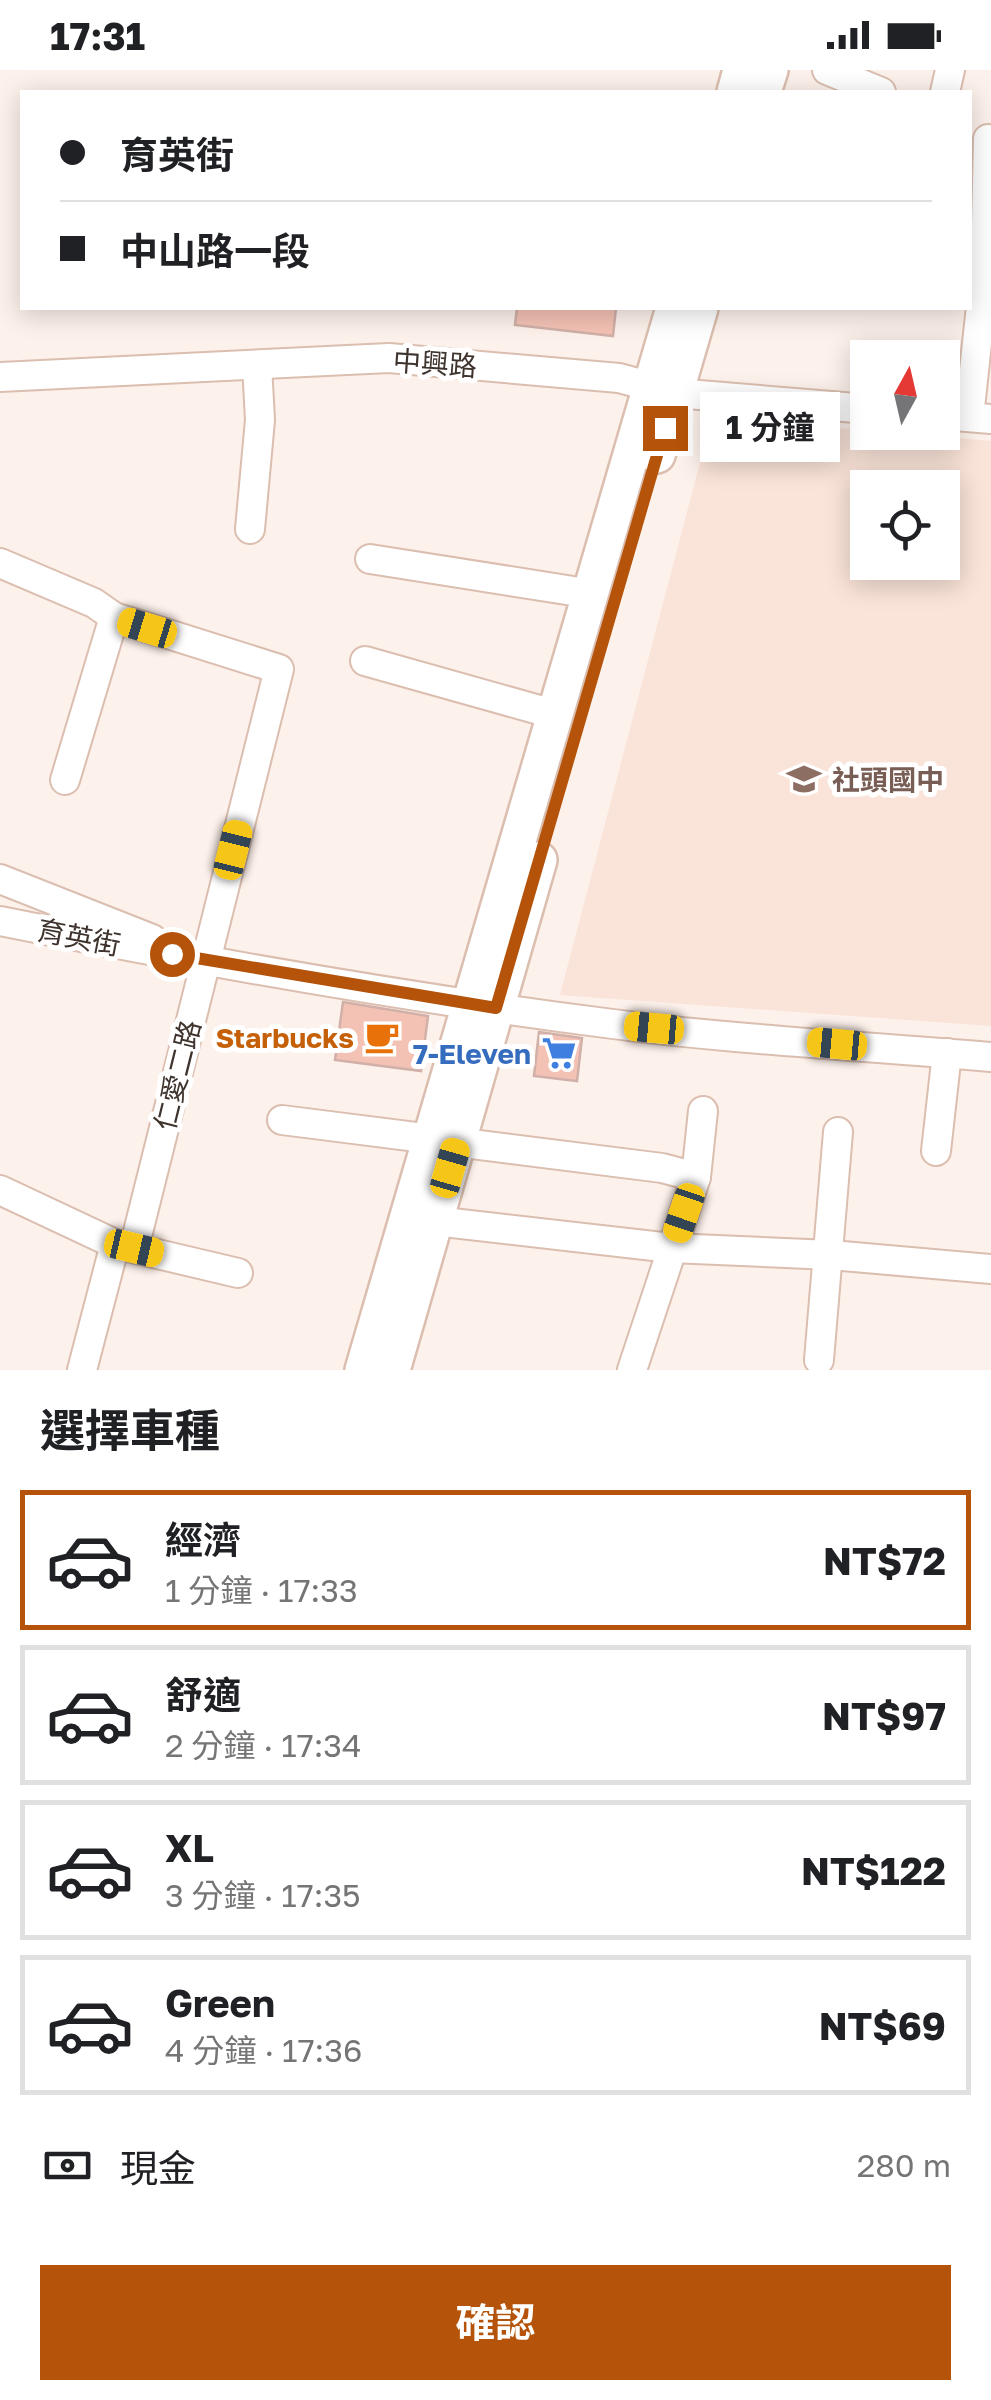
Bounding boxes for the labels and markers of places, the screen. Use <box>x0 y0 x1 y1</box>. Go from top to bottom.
school or university icon: 社頭國中 <box>785 760 823 798</box>
place label: 社頭國中 <box>832 763 944 796</box>
cafe icon: Starbucks <box>363 1018 401 1056</box>
place label: Starbucks <box>215 1021 354 1054</box>
supermarket icon: 7-Eleven <box>540 1034 578 1072</box>
place label: 7-Eleven <box>413 1037 531 1070</box>

